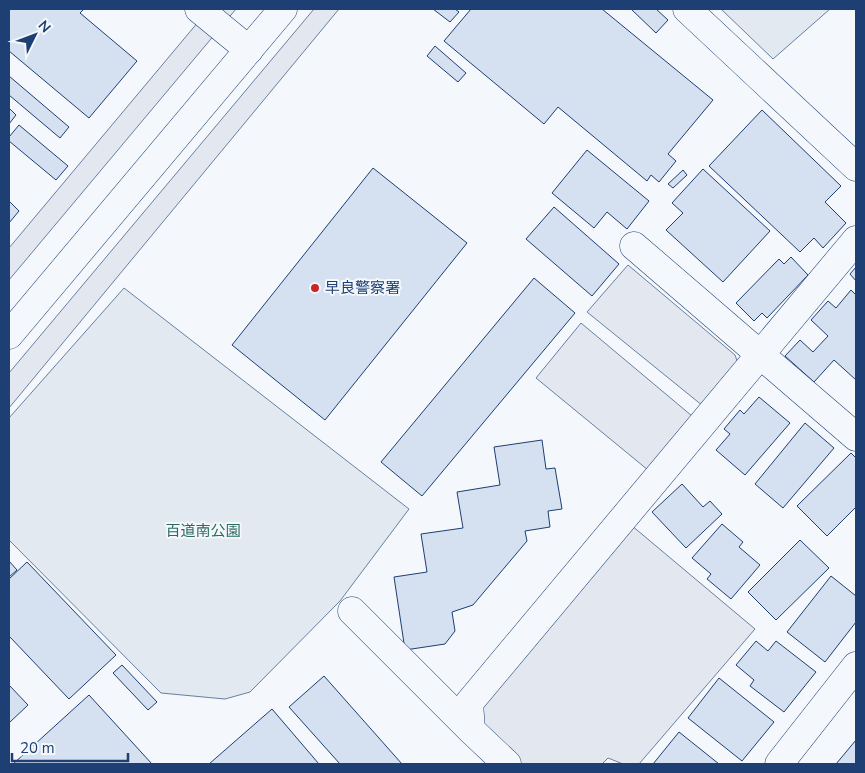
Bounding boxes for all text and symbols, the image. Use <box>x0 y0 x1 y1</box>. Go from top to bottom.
north arrow <box>10 10 60 60</box>
text: N <box>34 16 55 37</box>
place label: 早良警察署 <box>325 278 400 298</box>
marker: 早良警察署 <box>309 282 321 294</box>
park label: 百道南公園 <box>165 521 241 541</box>
scale bar <box>12 730 129 762</box>
text: 20 m <box>20 738 55 758</box>

